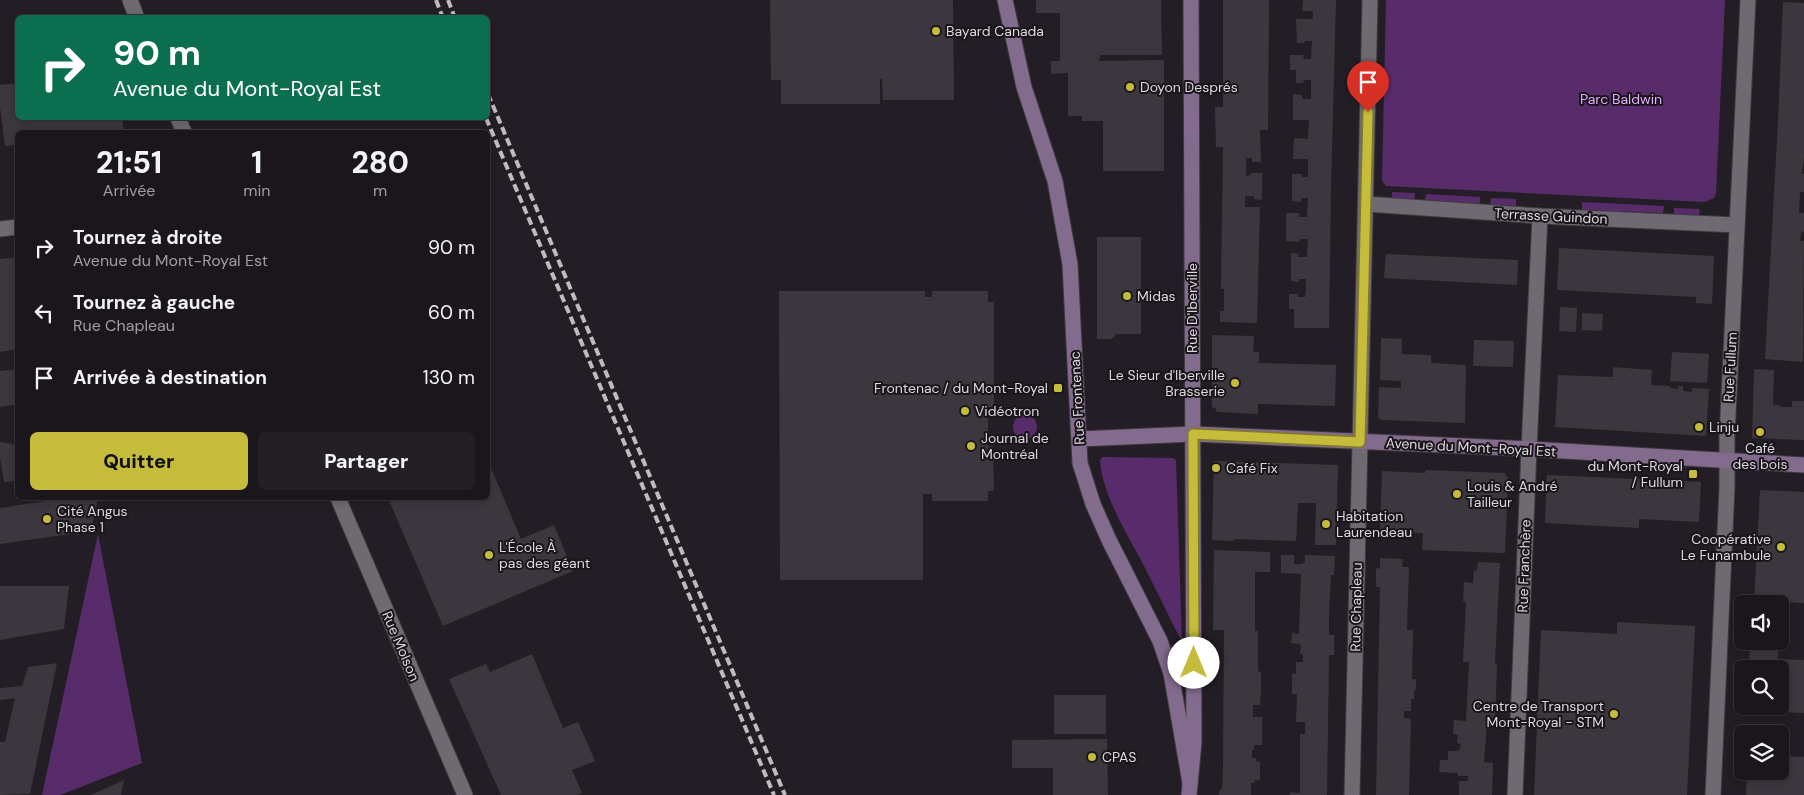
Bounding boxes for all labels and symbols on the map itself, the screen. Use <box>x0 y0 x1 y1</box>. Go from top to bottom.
place label: Bayard Canada <box>946 22 1044 40</box>
marker: Bayard Canada <box>930 25 942 37</box>
pin <box>1347 61 1389 112</box>
place label: Doyon Després <box>1140 78 1238 96</box>
marker: Doyon Després <box>1124 81 1136 93</box>
park label: Parc Baldwin <box>1580 90 1662 108</box>
street label: Terrasse Guindon <box>1494 204 1608 228</box>
street label: Rue D'Iberville <box>1183 263 1201 353</box>
place label: Midas <box>1137 287 1176 305</box>
marker: Midas <box>1121 290 1133 302</box>
street label: Rue Fullum <box>1719 331 1741 403</box>
street label: Rue Frontenac <box>1066 351 1088 445</box>
place label: Le Sieur d'Iberville Brasserie <box>1109 366 1225 400</box>
marker: Le Sieur d'Iberville Brasserie <box>1229 377 1241 389</box>
place label: Frontenac / du Mont-Royal <box>874 379 1048 397</box>
marker: Frontenac / du Mont-Royal <box>1052 382 1064 394</box>
place label: Vidéotron <box>975 402 1039 420</box>
marker: Vidéotron <box>959 405 971 417</box>
place label: Linju <box>1709 418 1739 436</box>
marker: Linju <box>1693 421 1705 433</box>
marker: Café des bois <box>1754 426 1766 438</box>
place label: Journal de Montréal <box>981 429 1049 463</box>
street label: Avenue du Mont-Royal Est <box>1385 434 1557 460</box>
place label: Café des bois <box>1733 439 1787 473</box>
marker: Journal de Montréal <box>965 440 977 452</box>
place label: du Mont-Royal / Fullum <box>1588 457 1683 491</box>
place label: Café Fix <box>1226 459 1278 477</box>
marker: Café Fix <box>1210 462 1222 474</box>
marker: du Mont-Royal / Fullum <box>1687 468 1699 480</box>
place label: Louis & André Tailleur <box>1467 477 1558 511</box>
marker: Louis & André Tailleur <box>1451 488 1463 500</box>
place label: Cité Angus Phase 1 <box>57 502 128 536</box>
place label: Habitation Laurendeau <box>1336 507 1412 541</box>
marker: Cité Angus Phase 1 <box>41 513 53 525</box>
marker: Habitation Laurendeau <box>1320 518 1332 530</box>
street label: Rue Franchère <box>1513 519 1535 613</box>
place label: Coopérative Le Funambule <box>1681 530 1771 564</box>
place label: L'École À pas des géant <box>499 538 590 572</box>
marker: Coopérative Le Funambule <box>1775 541 1787 553</box>
marker: L'École À pas des géant <box>483 549 495 561</box>
street label: Rue Chapleau <box>1346 562 1366 652</box>
street label: Rue Molson <box>378 608 424 684</box>
position arrow <box>1167 636 1219 688</box>
place label: Centre de Transport Mont-Royal - STM <box>1473 697 1604 731</box>
marker: Centre de Transport Mont-Royal - STM <box>1608 708 1620 720</box>
place label: CPAS <box>1102 748 1136 766</box>
marker: CPAS <box>1086 751 1098 763</box>

